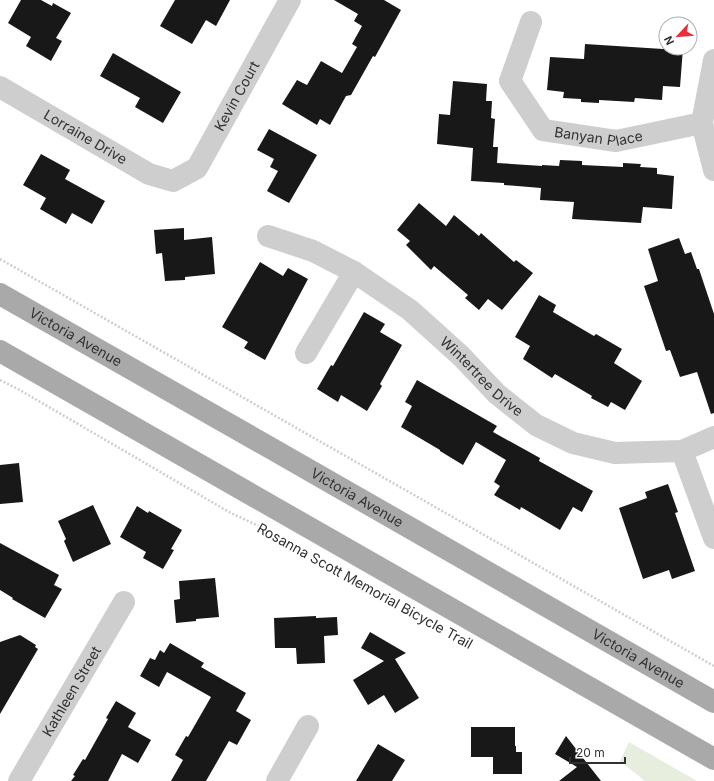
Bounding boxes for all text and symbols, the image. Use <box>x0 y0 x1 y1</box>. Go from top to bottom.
north arrow <box>658 16 698 56</box>
text: N <box>661 34 677 47</box>
street label: Kevin Court <box>210 58 263 134</box>
street label: Lorraine Drive <box>41 106 130 167</box>
street label: Banyan Place <box>553 123 644 149</box>
street label: Victoria Avenue <box>27 304 125 370</box>
street label: Wintertree Drive <box>437 333 527 420</box>
street label: Victoria Avenue <box>308 464 407 530</box>
street label: Rosanna Scott Memorial Bicycle Trail <box>254 519 476 652</box>
street label: Victoria Avenue <box>589 625 688 691</box>
street label: Kathleen Street <box>38 643 104 739</box>
scale bar <box>570 739 625 765</box>
text: 20 m <box>576 745 605 760</box>

